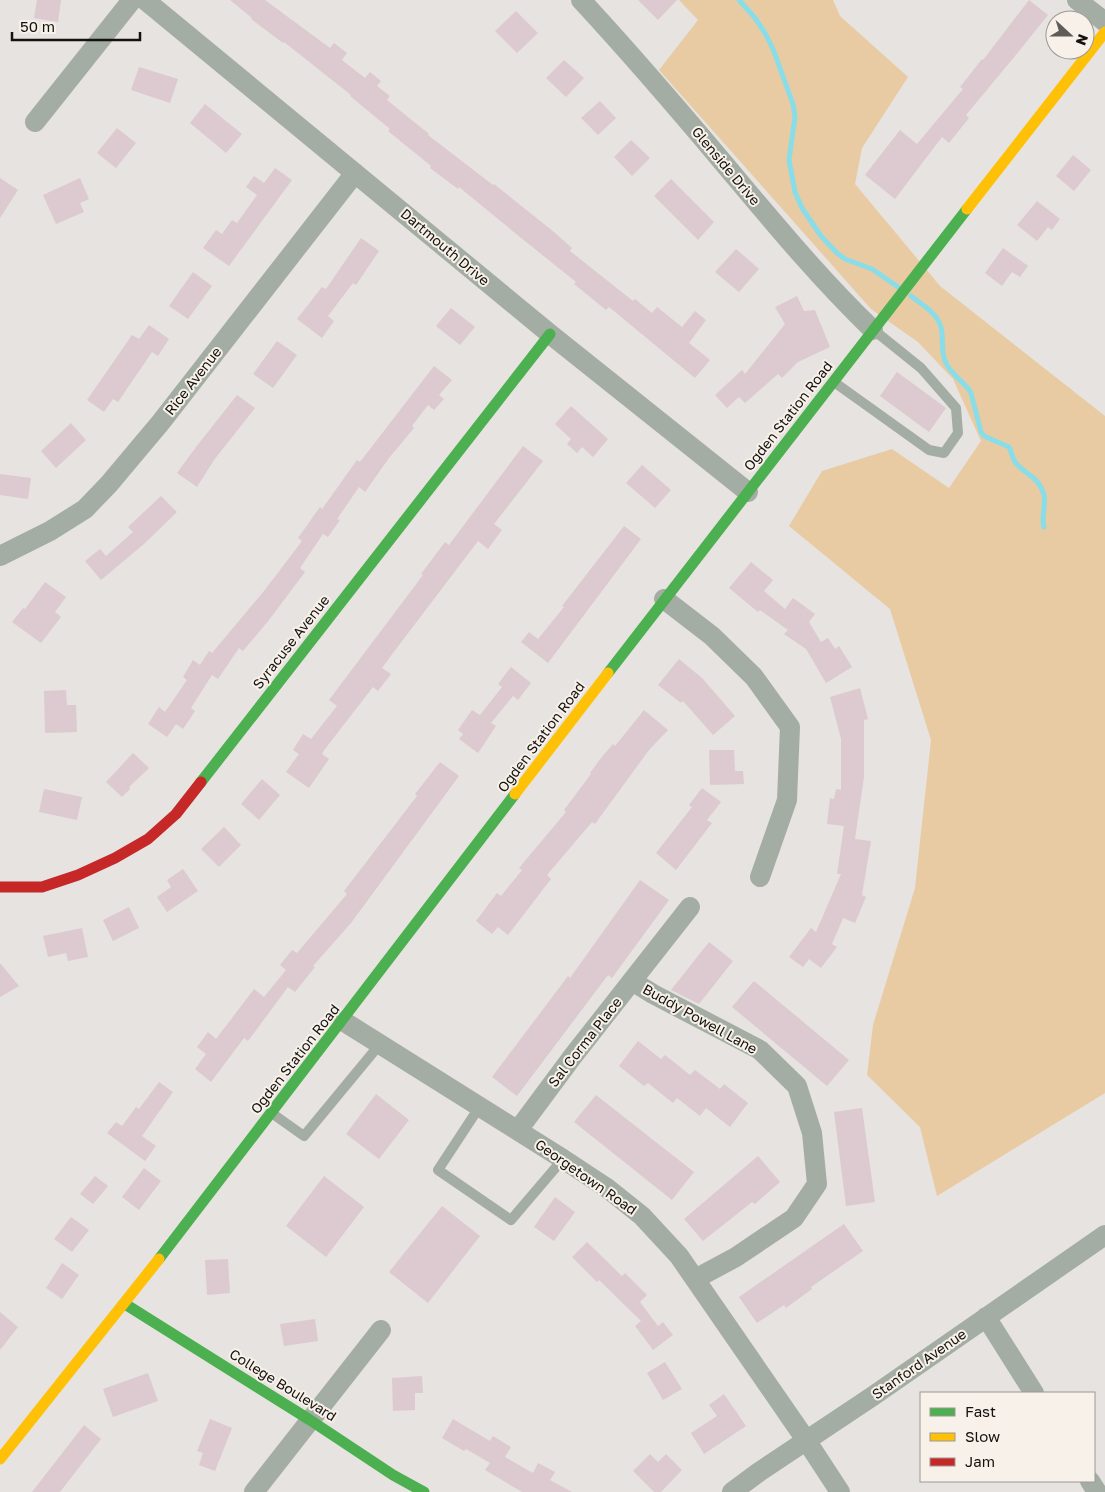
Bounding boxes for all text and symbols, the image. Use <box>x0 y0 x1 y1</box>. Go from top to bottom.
scale bar <box>12 10 140 42</box>
north arrow <box>1045 10 1095 60</box>
text: 50 m <box>20 17 55 35</box>
text: N <box>1073 32 1092 48</box>
street label: Glenside Drive <box>689 123 764 208</box>
street label: Dartmouth Drive <box>397 205 493 289</box>
street label: Rice Avenue <box>161 343 225 418</box>
street label: Ogden Station Road <box>740 358 836 474</box>
street label: Syracuse Avenue <box>249 591 333 692</box>
street label: Ogden Station Road <box>493 678 588 795</box>
street label: Buddy Powell Lane <box>640 980 760 1057</box>
street label: Sal Corma Place <box>544 993 625 1090</box>
street label: Ogden Station Road <box>247 1001 343 1117</box>
street label: Georgetown Road <box>532 1135 640 1218</box>
street label: Stanford Avenue <box>868 1325 969 1402</box>
street label: College Boulevard <box>227 1345 340 1424</box>
legend <box>920 1392 1095 1482</box>
text: Fast <box>965 1402 996 1420</box>
text: Slow <box>965 1427 1000 1445</box>
text: Jam <box>965 1452 995 1470</box>

